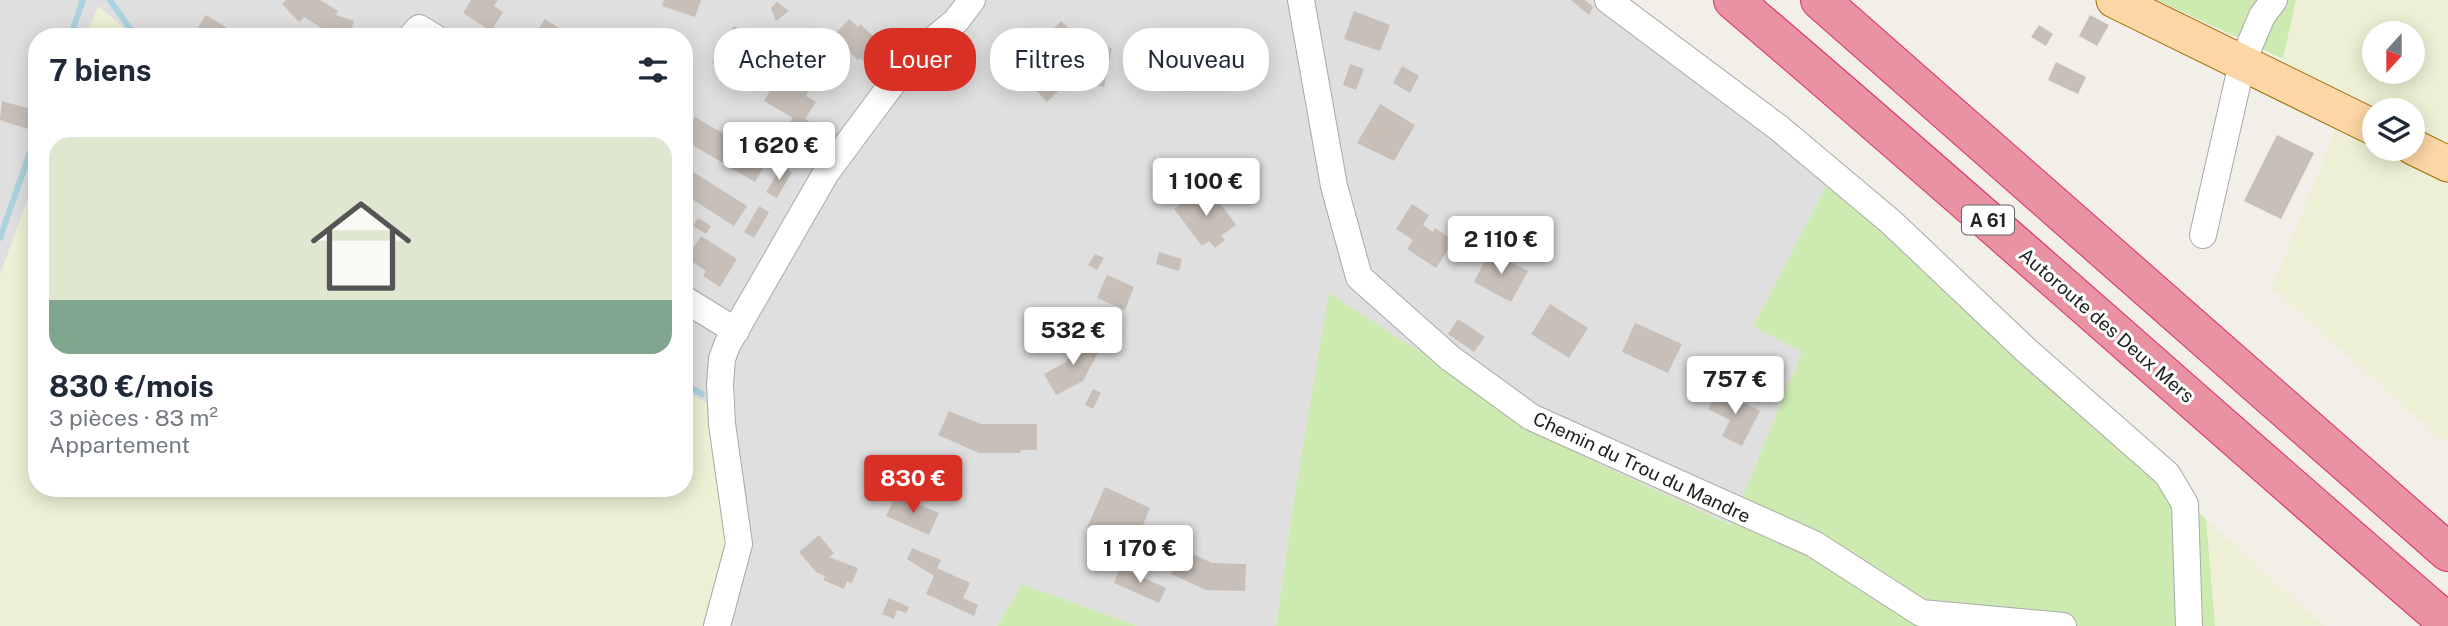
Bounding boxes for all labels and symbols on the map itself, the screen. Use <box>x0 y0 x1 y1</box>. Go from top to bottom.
north arrow <box>2362 21 2426 84</box>
pin: 1 620 € <box>714 122 844 182</box>
pin: 1 100 € <box>1141 158 1271 218</box>
road number: A 61 <box>1962 205 2014 234</box>
pin: 2 110 € <box>1436 216 1566 276</box>
street label: Autoroute des Deux Mers <box>2015 243 2199 407</box>
pin: 532 € <box>1024 308 1122 367</box>
pin: 757 € <box>1686 356 1784 416</box>
street label: Chemin du Trou du Mandre <box>1530 407 1754 527</box>
pin: 830 € <box>864 456 962 515</box>
pin: 1 170 € <box>1075 526 1205 585</box>

